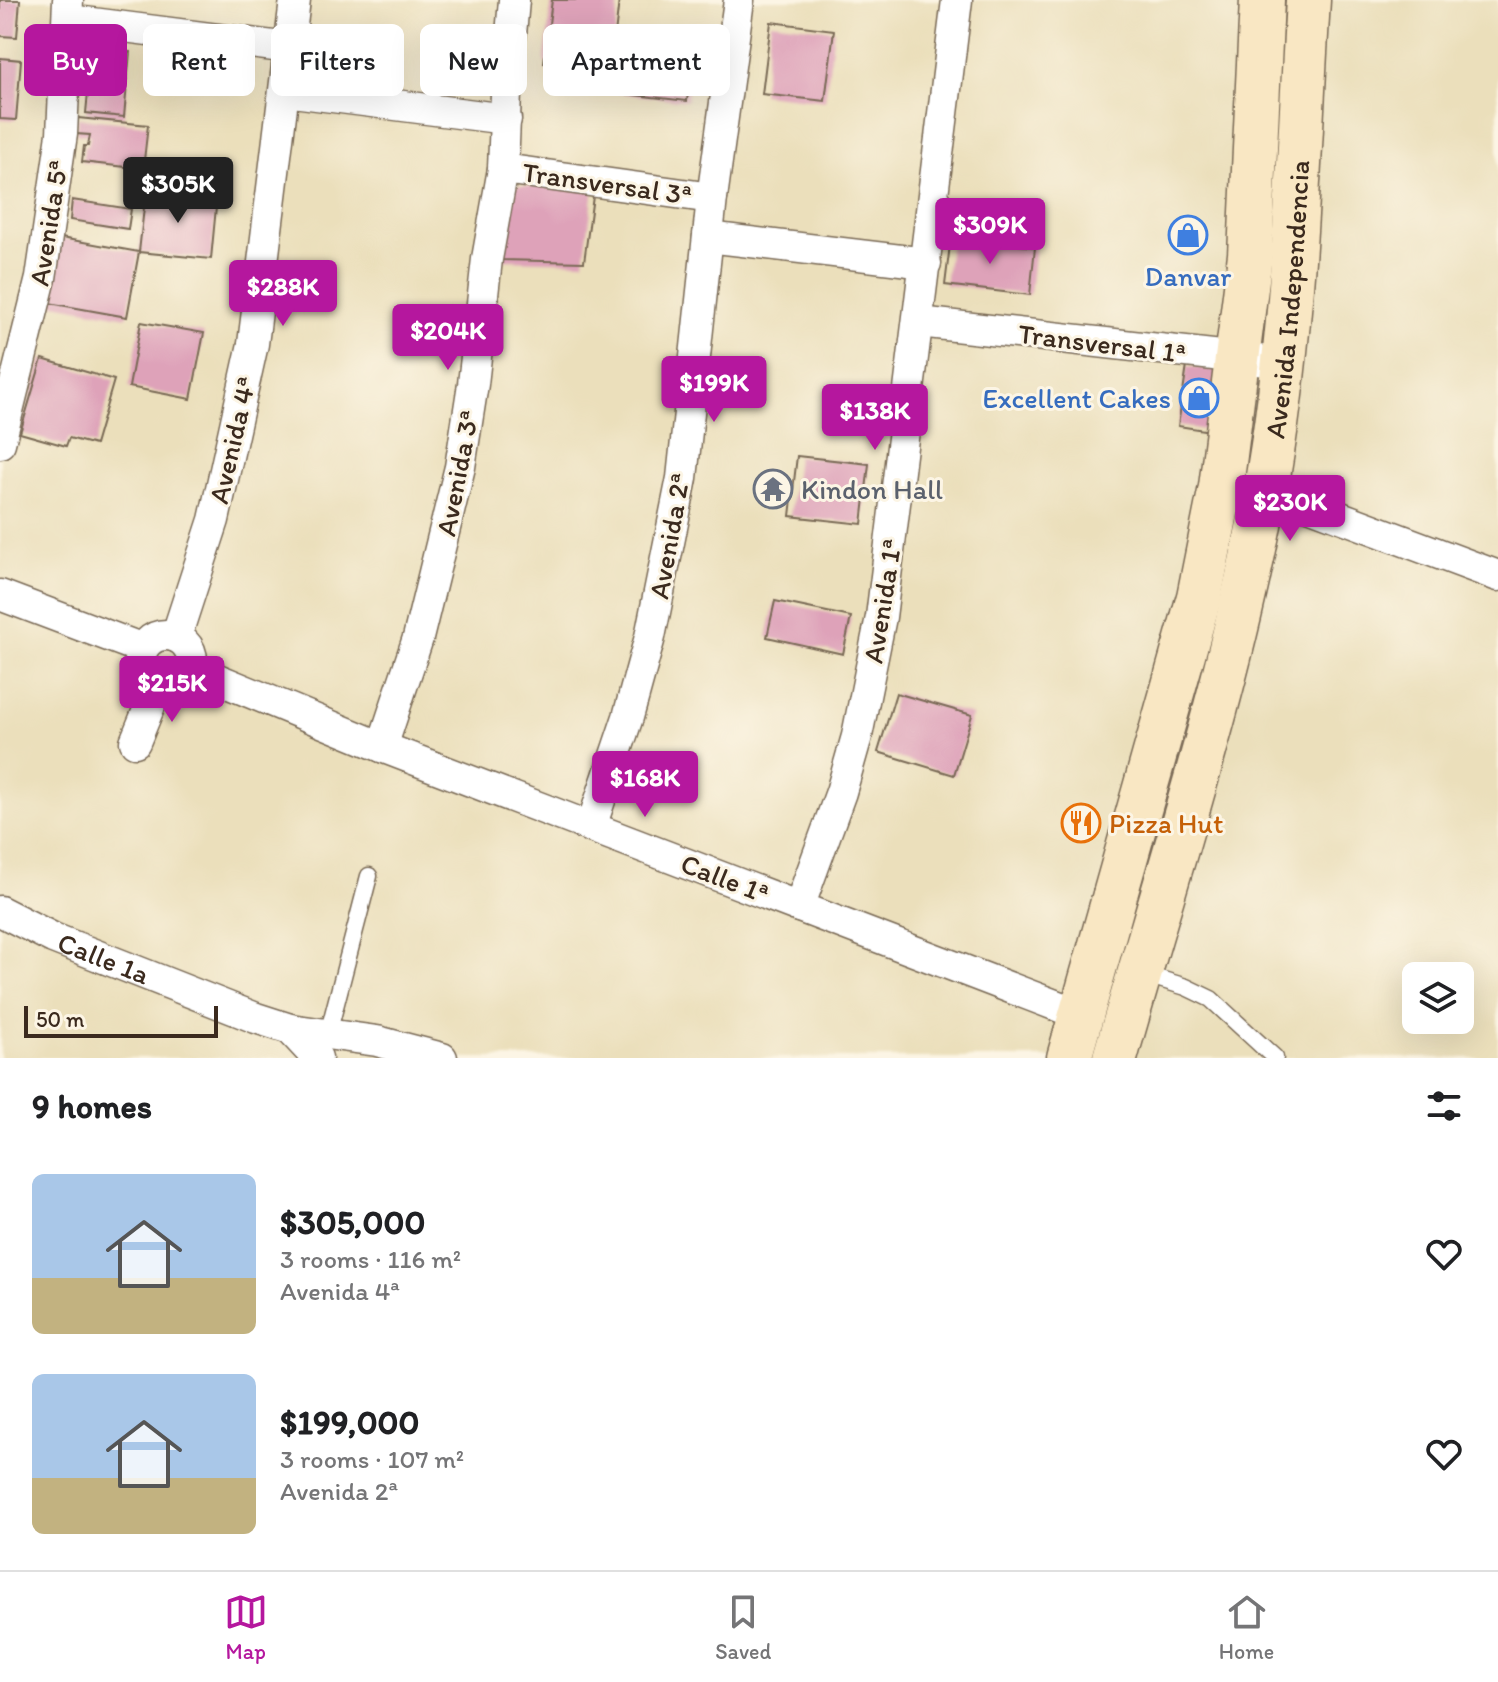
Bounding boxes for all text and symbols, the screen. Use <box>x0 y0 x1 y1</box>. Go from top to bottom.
chip: Buy <box>24 24 127 96</box>
chip: Rent <box>143 24 255 96</box>
chip: Filters <box>271 24 404 96</box>
chip: New <box>420 24 527 96</box>
chip: Apartment <box>543 24 730 96</box>
street label: Transversal 3ª <box>520 154 694 212</box>
pin: $305K <box>122 157 234 225</box>
street label: Avenida 5ª <box>21 158 75 288</box>
street label: Avenida Independencia <box>1257 159 1316 441</box>
text: $305K <box>141 167 215 199</box>
pin: $309K <box>934 198 1046 266</box>
text: $309K <box>953 208 1027 240</box>
shop icon: Danvar <box>1167 214 1209 256</box>
place label: Danvar <box>1145 259 1231 293</box>
pin: $288K <box>227 260 339 328</box>
text: $288K <box>247 270 319 302</box>
pin: $204K <box>392 304 504 372</box>
text: $204K <box>410 314 486 346</box>
street label: Transversal 1ª <box>1016 316 1188 370</box>
pin: $199K <box>658 356 770 424</box>
text: $199K <box>679 366 749 398</box>
street label: Avenida 4ª <box>201 373 263 507</box>
shop icon: Excellent Cakes <box>1178 377 1220 419</box>
place label: Excellent Cakes <box>983 381 1171 415</box>
pin: $138K <box>819 384 931 452</box>
text: $138K <box>840 394 910 426</box>
street label: Avenida 3ª <box>428 407 486 539</box>
temple icon: Kindon Hall <box>752 468 794 510</box>
street label: Avenida 2ª <box>641 471 697 601</box>
place label: Kindon Hall <box>801 472 943 506</box>
pin: $230K <box>1234 475 1346 543</box>
text: $230K <box>1253 485 1327 517</box>
street label: Avenida 1ª <box>855 536 909 666</box>
pin: $215K <box>116 656 228 724</box>
text: $215K <box>137 666 207 698</box>
pin: $168K <box>589 751 701 819</box>
text: $168K <box>610 761 680 793</box>
restaurant icon: Pizza Hut <box>1060 802 1102 844</box>
place label: Pizza Hut <box>1109 806 1223 840</box>
street label: Calle 1ª <box>676 846 774 910</box>
street label: Calle 1a <box>53 925 155 992</box>
map controls <box>1402 962 1474 1034</box>
button: layers <box>1402 962 1474 1034</box>
scale bar <box>24 1002 218 1038</box>
text: 50 m <box>36 1006 85 1033</box>
icon: filters <box>1422 1084 1466 1128</box>
text: 9 homes <box>32 1086 152 1127</box>
text: $305,000 <box>280 1202 425 1243</box>
icon: home <box>96 1206 192 1302</box>
icon: heart <box>1422 1232 1466 1276</box>
text: 3 rooms · 116 m² <box>280 1243 461 1275</box>
text: Avenida 4ª <box>280 1275 400 1307</box>
text: $199,000 <box>280 1402 419 1443</box>
icon: home <box>96 1406 192 1502</box>
icon: heart <box>1422 1432 1466 1476</box>
text: 3 rooms · 107 m² <box>280 1443 464 1475</box>
text: Avenida 2ª <box>280 1475 398 1507</box>
tab: Map <box>224 1590 268 1665</box>
tab: Saved <box>715 1590 771 1665</box>
tab: Home <box>1219 1590 1274 1665</box>

